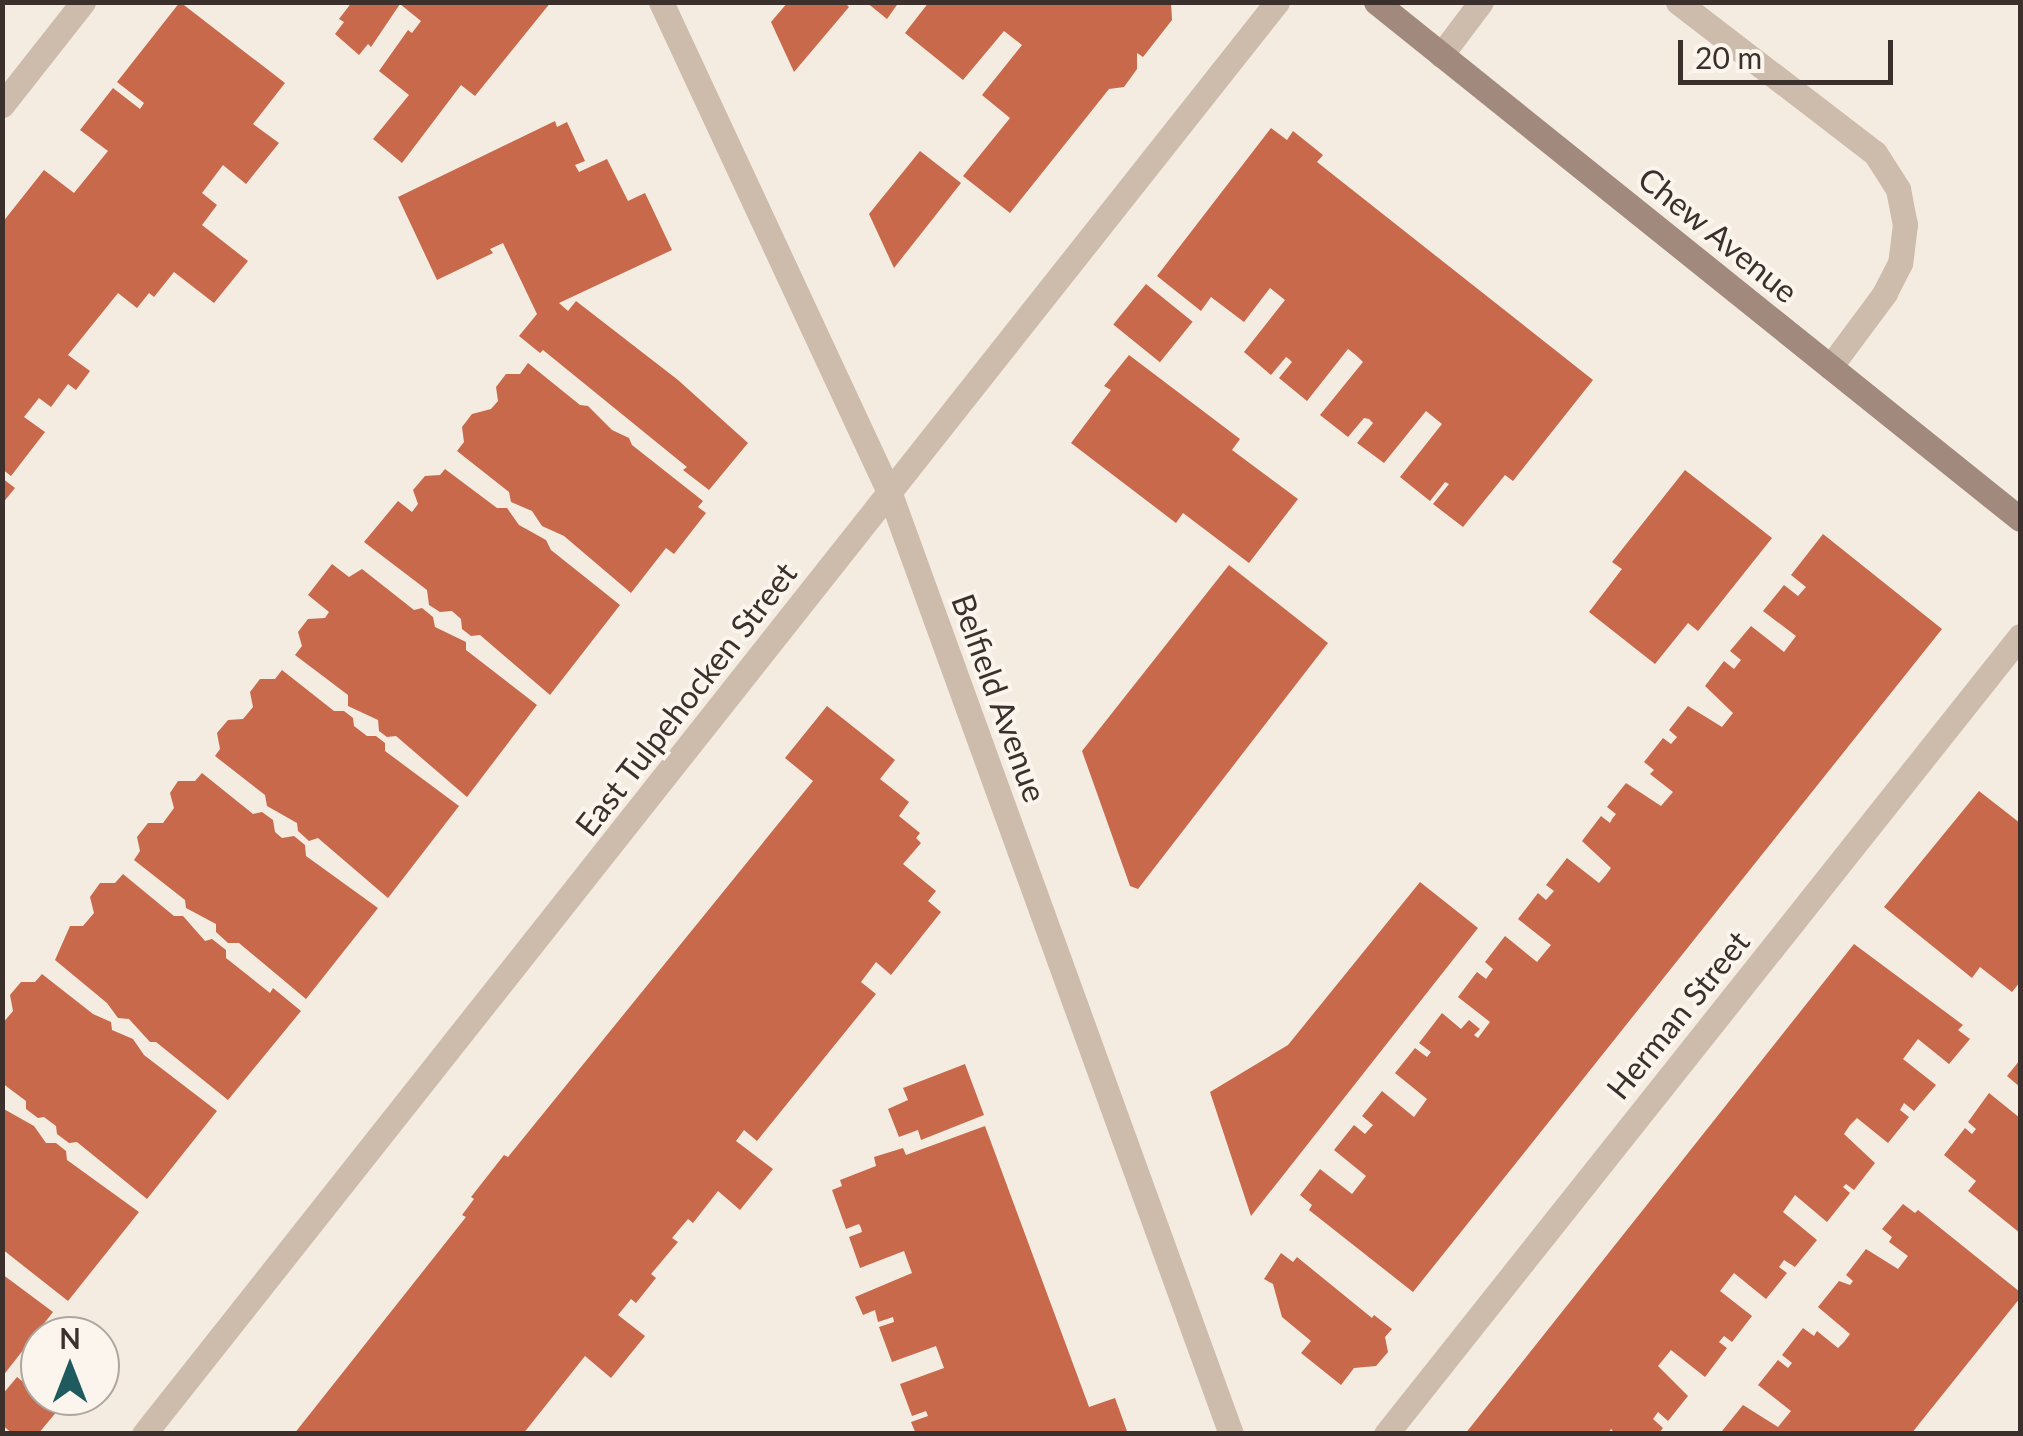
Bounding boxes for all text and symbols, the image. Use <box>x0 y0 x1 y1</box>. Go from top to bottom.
scale bar <box>1683 20 1898 82</box>
text: 20 m <box>1695 39 1762 75</box>
street label: Chew Avenue <box>1630 159 1806 311</box>
street label: East Tulpehocken Street <box>567 554 805 844</box>
street label: Belfield Avenue <box>943 588 1055 808</box>
street label: Herman Street <box>1599 923 1757 1107</box>
north arrow <box>20 1316 120 1416</box>
text: N <box>59 1321 81 1355</box>

